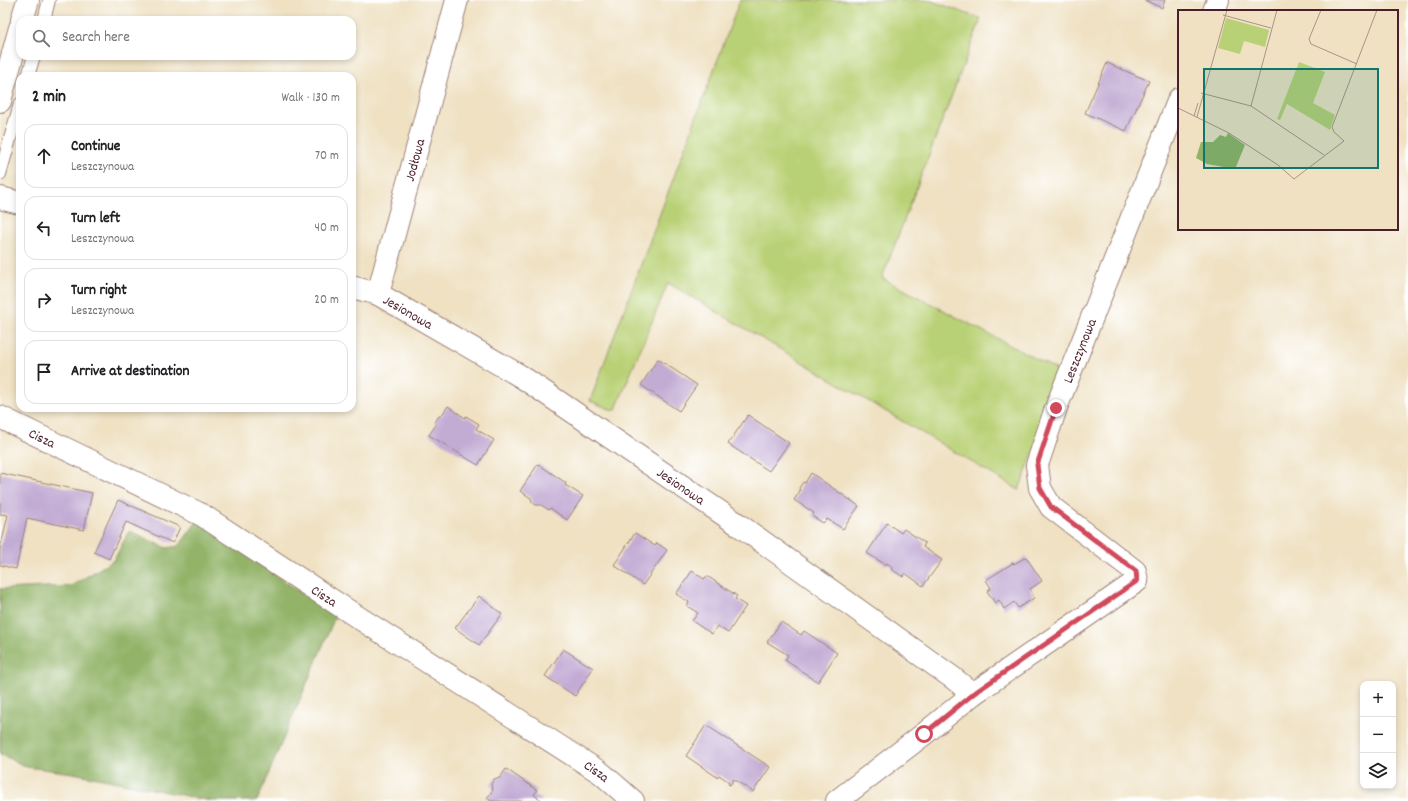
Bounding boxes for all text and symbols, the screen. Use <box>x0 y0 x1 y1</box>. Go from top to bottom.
inset map <box>1178 10 1398 230</box>
search box <box>16 16 356 60</box>
icon: search <box>30 27 52 49</box>
text: Search here <box>62 27 130 49</box>
text: 2 min <box>32 86 66 110</box>
text: Walk · 130 m <box>281 89 340 108</box>
text: Continue <box>71 136 120 158</box>
street label: Jodłowa <box>401 136 431 184</box>
icon: ahead <box>33 145 55 167</box>
text: 70 m <box>315 147 339 166</box>
text: Leszczynowa <box>71 158 134 177</box>
text: Turn left <box>71 208 120 230</box>
icon: left <box>33 217 55 239</box>
text: 40 m <box>315 219 339 238</box>
text: Leszczynowa <box>71 230 134 249</box>
text: Turn right <box>71 280 127 302</box>
icon: right <box>33 289 55 311</box>
text: 20 m <box>314 291 339 310</box>
street label: Jesionowa <box>379 291 436 336</box>
text: Leszczynowa <box>71 302 134 321</box>
street label: Leszczynowa <box>1059 316 1103 387</box>
icon: arrive <box>33 361 55 383</box>
text: Arrive at destination <box>71 361 189 383</box>
route end <box>1047 399 1065 417</box>
street label: Cisza <box>25 424 58 454</box>
street label: Jesionowa <box>652 464 709 511</box>
street label: Cisza <box>307 581 341 613</box>
map controls <box>1360 681 1396 789</box>
button: + <box>1360 681 1396 717</box>
button: − <box>1360 717 1396 753</box>
route start <box>915 725 933 743</box>
button: layers <box>1360 753 1396 789</box>
street label: Cisza <box>579 756 613 788</box>

